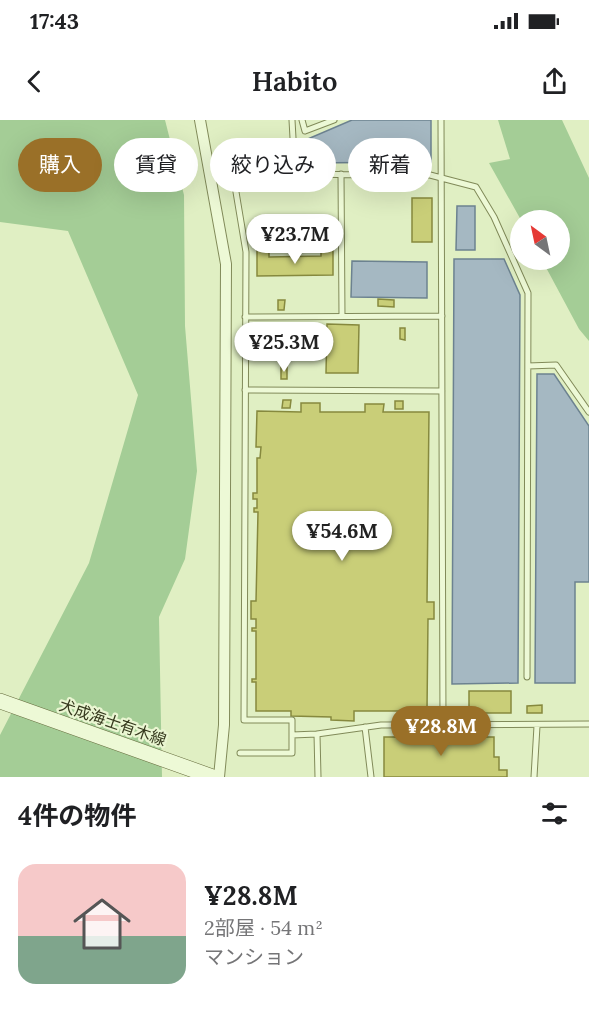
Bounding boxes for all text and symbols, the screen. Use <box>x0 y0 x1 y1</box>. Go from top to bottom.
text: 17:43 <box>30 7 79 35</box>
text: Habito <box>252 64 337 98</box>
icon: back <box>18 65 51 98</box>
icon: share <box>538 65 571 98</box>
chip: 購入 <box>18 138 102 192</box>
chip: 賃貸 <box>114 138 198 192</box>
chip: 絞り込み <box>210 138 336 192</box>
chip: 新着 <box>348 138 432 192</box>
north arrow <box>510 210 570 270</box>
map controls <box>510 210 570 270</box>
pin: ¥23.7M <box>246 214 344 265</box>
text: ¥23.7M <box>260 221 330 246</box>
pin: ¥25.3M <box>235 322 333 373</box>
text: ¥25.3M <box>248 329 320 354</box>
pin: ¥54.6M <box>293 511 391 562</box>
text: ¥54.6M <box>306 518 378 543</box>
street label: 犬成海士有木線 <box>57 694 169 750</box>
pin: ¥28.8M <box>392 706 490 757</box>
text: ¥28.8M <box>405 713 477 738</box>
icon: filters <box>538 797 571 830</box>
text: 4件の物件 <box>18 799 136 832</box>
text: ¥28.8M <box>204 879 298 912</box>
icon: home <box>66 888 138 960</box>
text: 2部屋 · 54 m² <box>204 915 323 940</box>
text: マンション <box>204 944 304 969</box>

